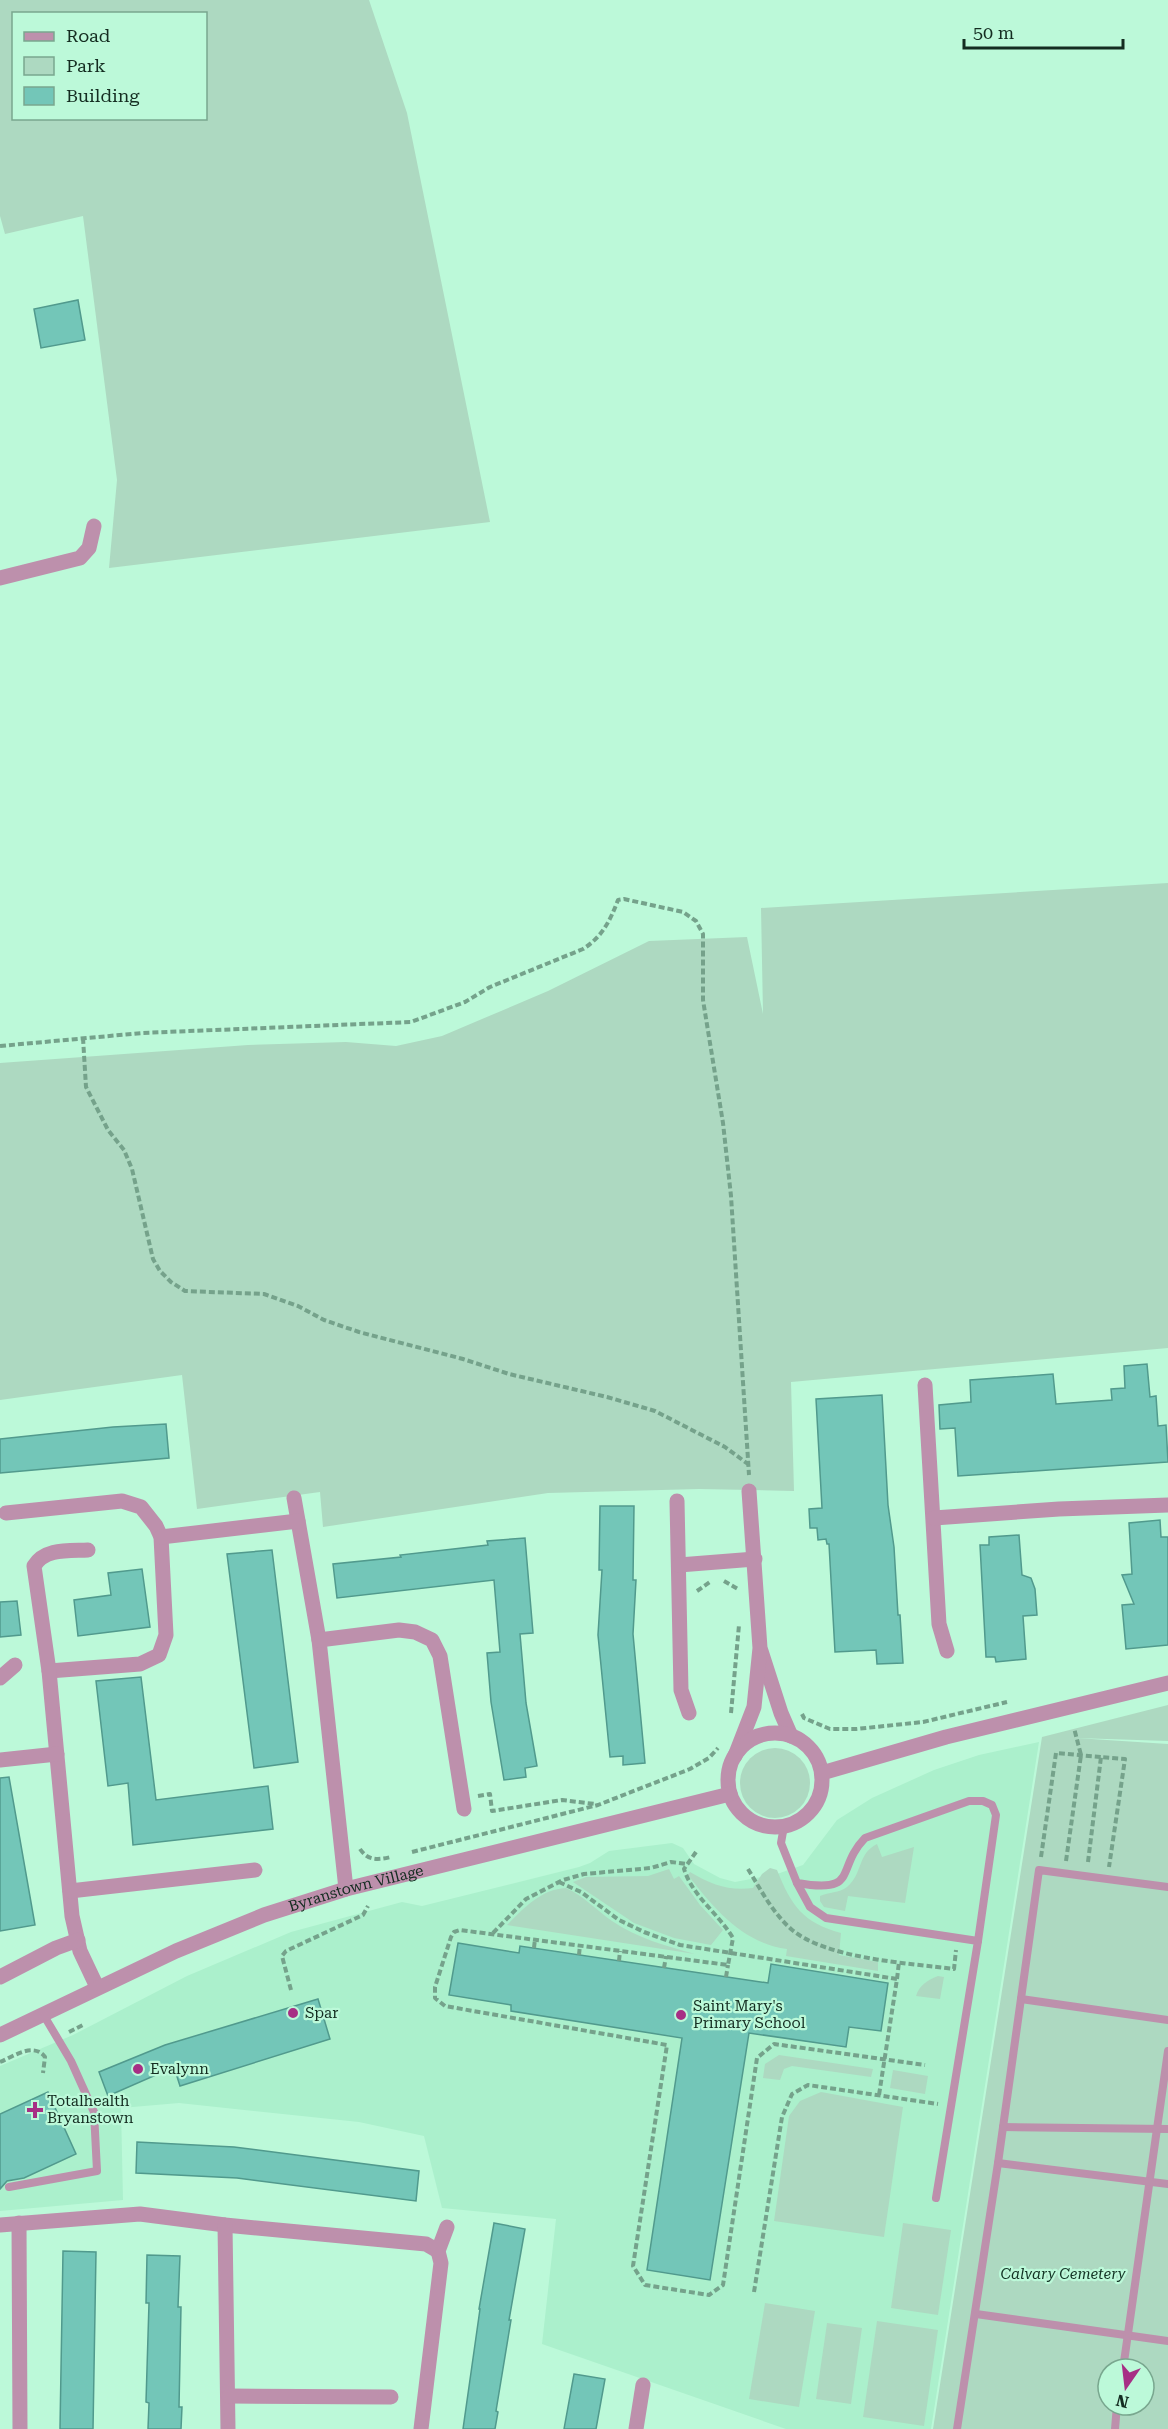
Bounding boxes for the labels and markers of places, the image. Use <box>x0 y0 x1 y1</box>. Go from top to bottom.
place label: Saint Mary's Primary School <box>693 1997 806 2032</box>
place label: Spar <box>305 2004 338 2022</box>
marker: Spar <box>286 2006 300 2020</box>
marker: Saint Mary's Primary School <box>674 2008 688 2022</box>
place label: Evalynn <box>150 2060 209 2078</box>
marker: Evalynn <box>131 2062 145 2076</box>
place label: Totalhealth Bryanstown <box>47 2092 134 2127</box>
marker: Totalhealth Bryanstown <box>28 2103 42 2117</box>

